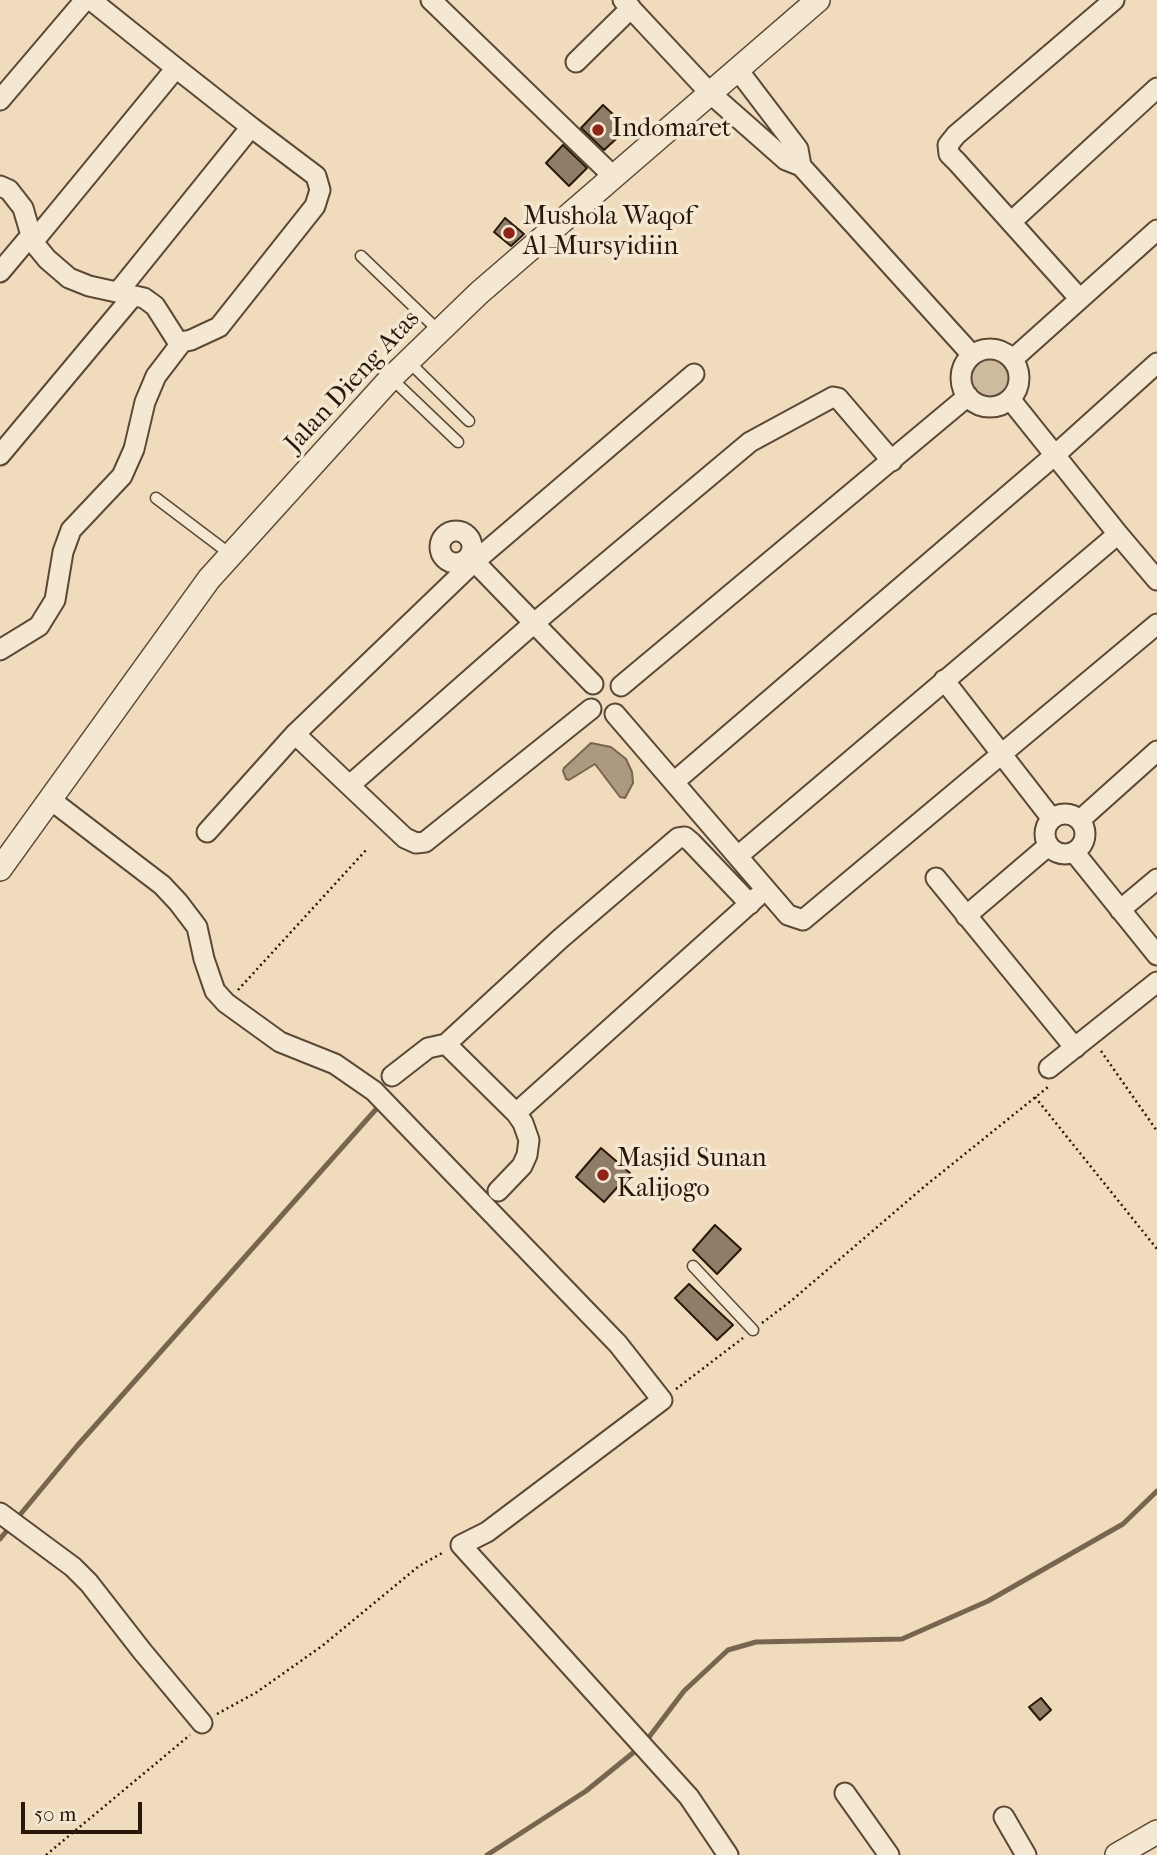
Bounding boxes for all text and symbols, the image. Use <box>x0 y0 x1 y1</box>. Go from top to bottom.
place label: Indomaret <box>612 114 731 146</box>
marker: Indomaret <box>590 122 606 138</box>
place label: Mushola Waqof Al-Mursyidiin <box>523 202 694 264</box>
marker: Mushola Waqof Al-Mursyidiin <box>501 225 517 241</box>
street label: Jalan Dieng Atas <box>279 304 427 460</box>
place label: Masjid Sunan Kalijogo <box>617 1144 767 1206</box>
marker: Masjid Sunan Kalijogo <box>595 1167 611 1183</box>
scale bar <box>24 1788 145 1832</box>
text: 50 m <box>34 1802 77 1826</box>

